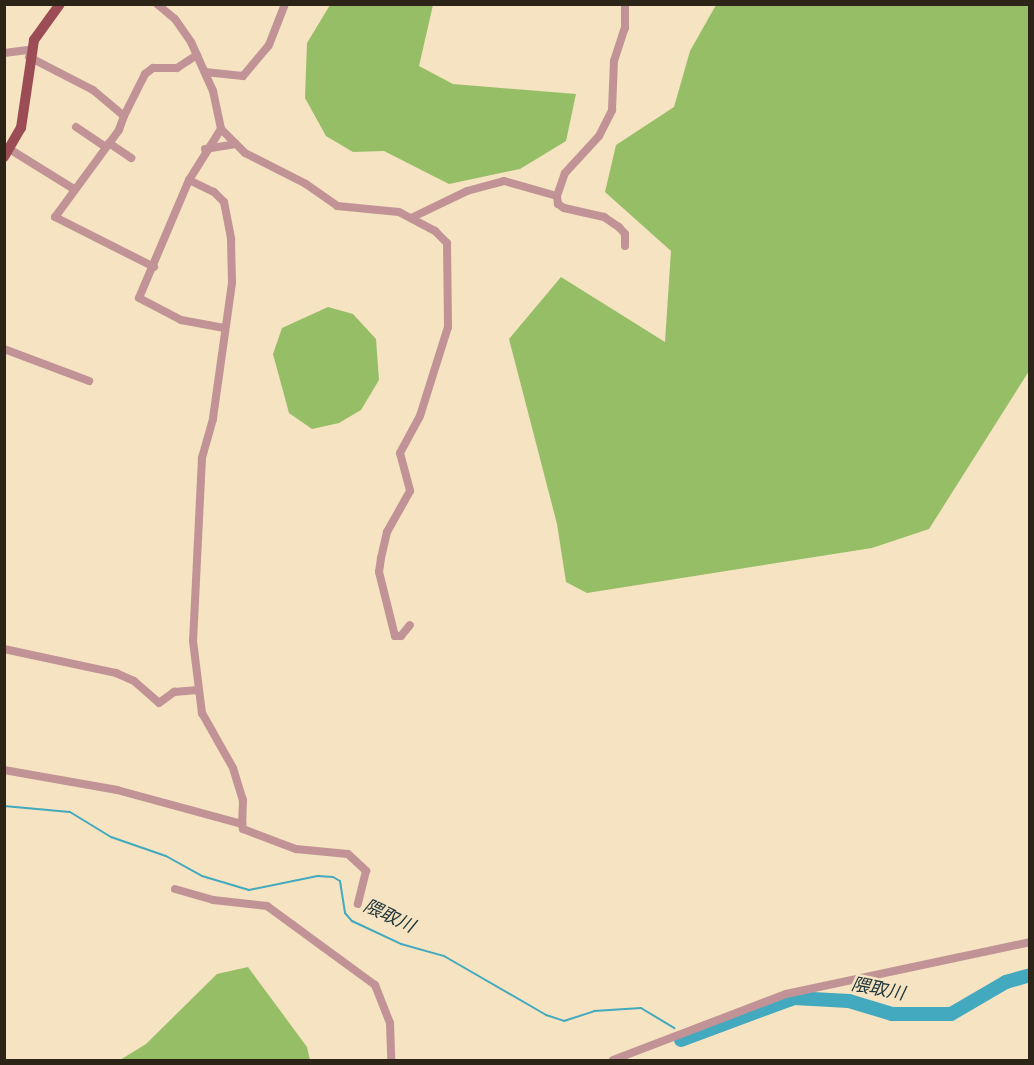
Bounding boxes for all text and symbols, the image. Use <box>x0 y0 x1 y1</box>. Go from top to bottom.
water label: 隈取川 <box>360 895 418 937</box>
water label: 隈取川 <box>849 973 907 1005</box>

